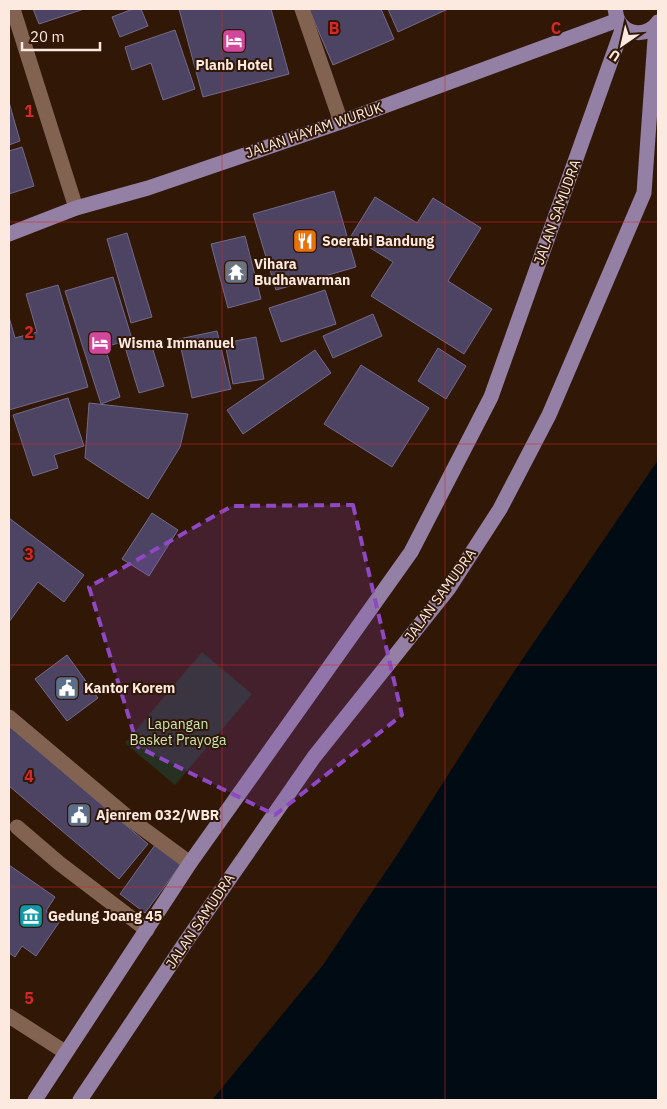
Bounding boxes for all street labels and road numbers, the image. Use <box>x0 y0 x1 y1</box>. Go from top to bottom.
street label: JALAN HAYAM WURUK <box>243 98 385 162</box>
street label: JALAN SAMUDRA <box>530 157 584 267</box>
street label: JALAN SAMUDRA <box>400 545 480 645</box>
street label: JALAN SAMUDRA <box>162 870 238 972</box>

